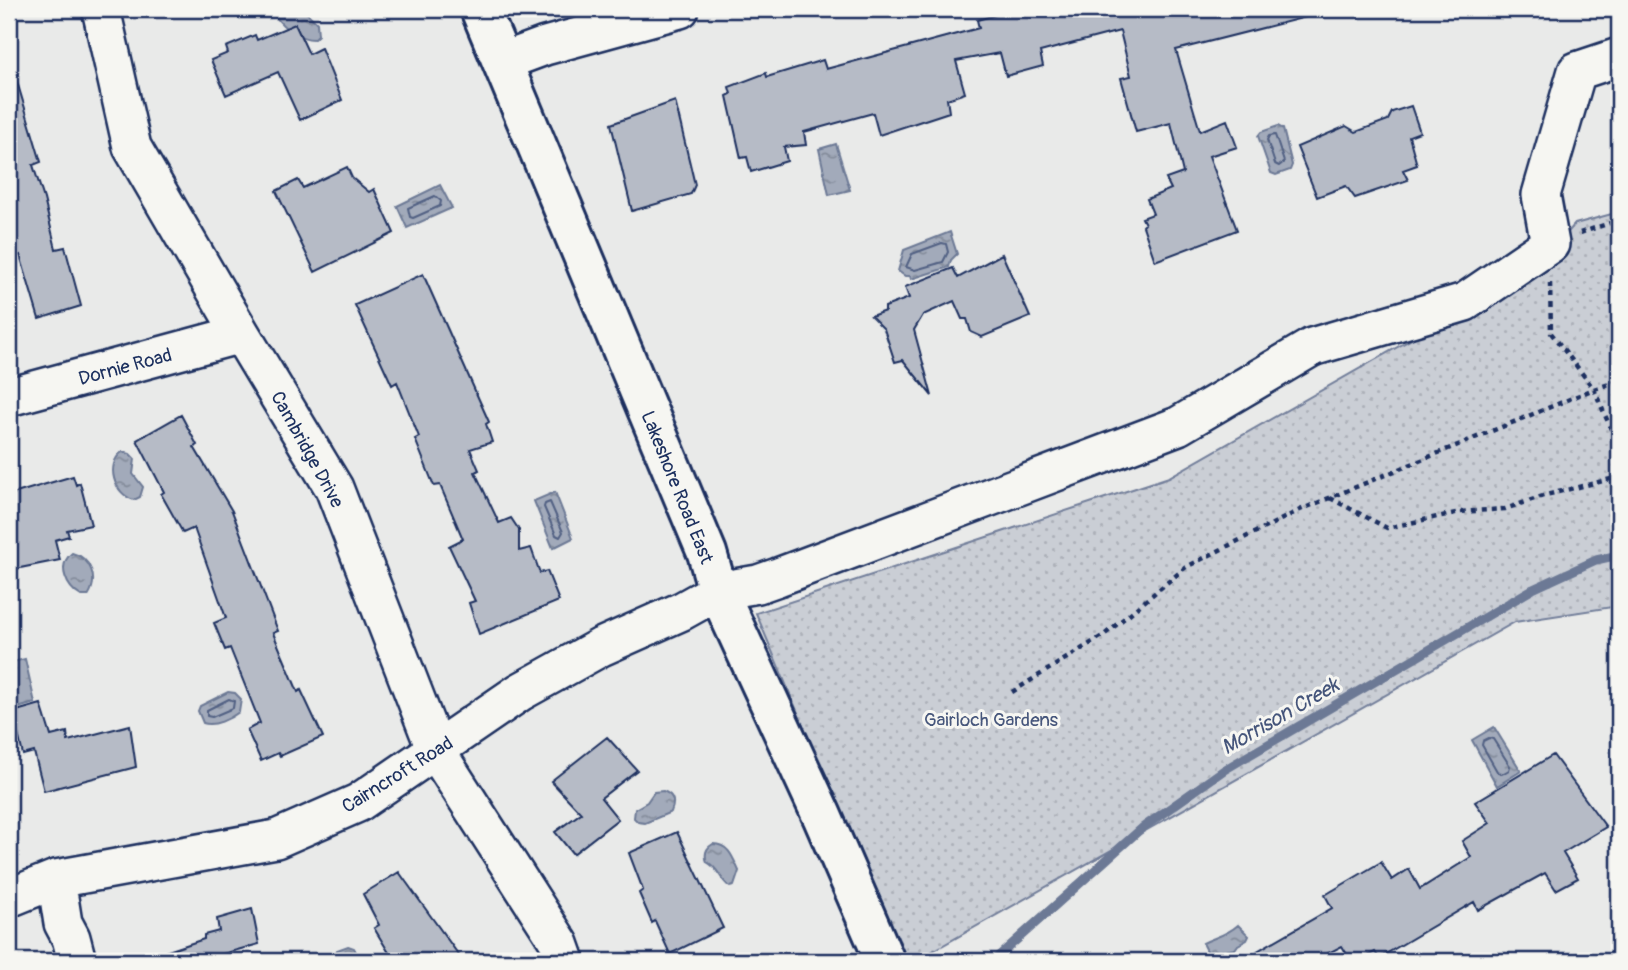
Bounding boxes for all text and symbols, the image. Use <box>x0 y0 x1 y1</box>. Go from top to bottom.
street label: Dornie Road <box>76 343 175 391</box>
street label: Cambridge Drive <box>265 387 349 513</box>
street label: Lakeshore Road East <box>635 407 719 568</box>
water label: Morrison Creek <box>1217 671 1346 761</box>
park label: Gairloch Gardens <box>924 708 1059 732</box>
street label: Cairncroft Road <box>337 731 458 819</box>

